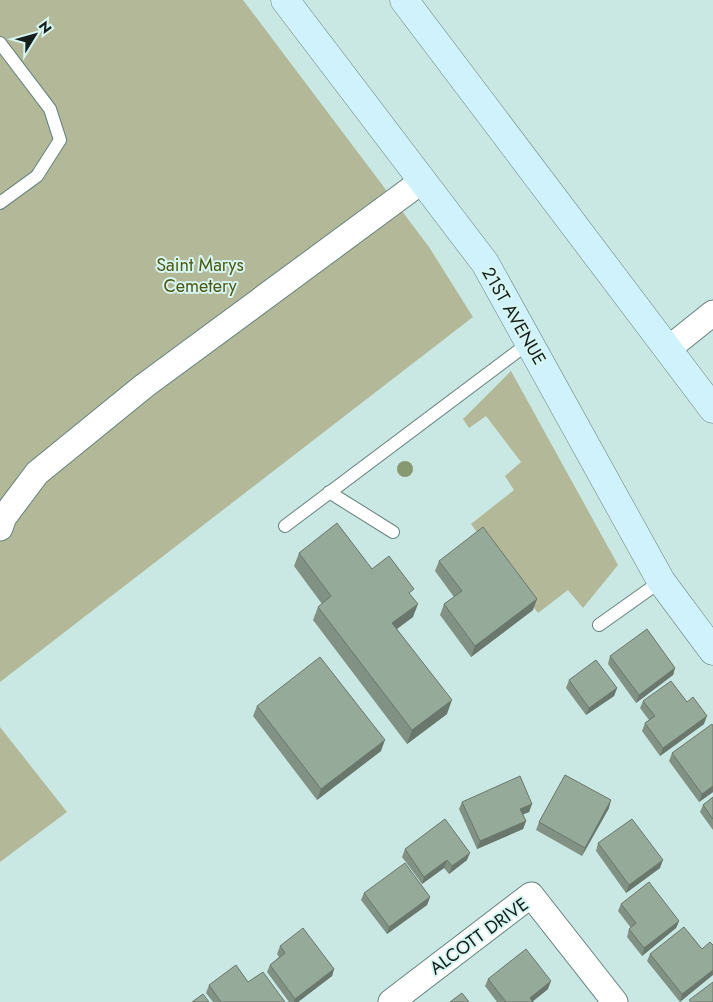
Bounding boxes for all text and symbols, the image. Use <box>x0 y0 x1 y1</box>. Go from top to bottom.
north arrow <box>10 10 60 60</box>
text: N <box>34 17 57 38</box>
park label: Saint Marys Cemetery <box>156 252 244 299</box>
street label: 21ST AVENUE <box>475 262 553 370</box>
street label: ALCOTT DRIVE <box>424 891 534 981</box>

